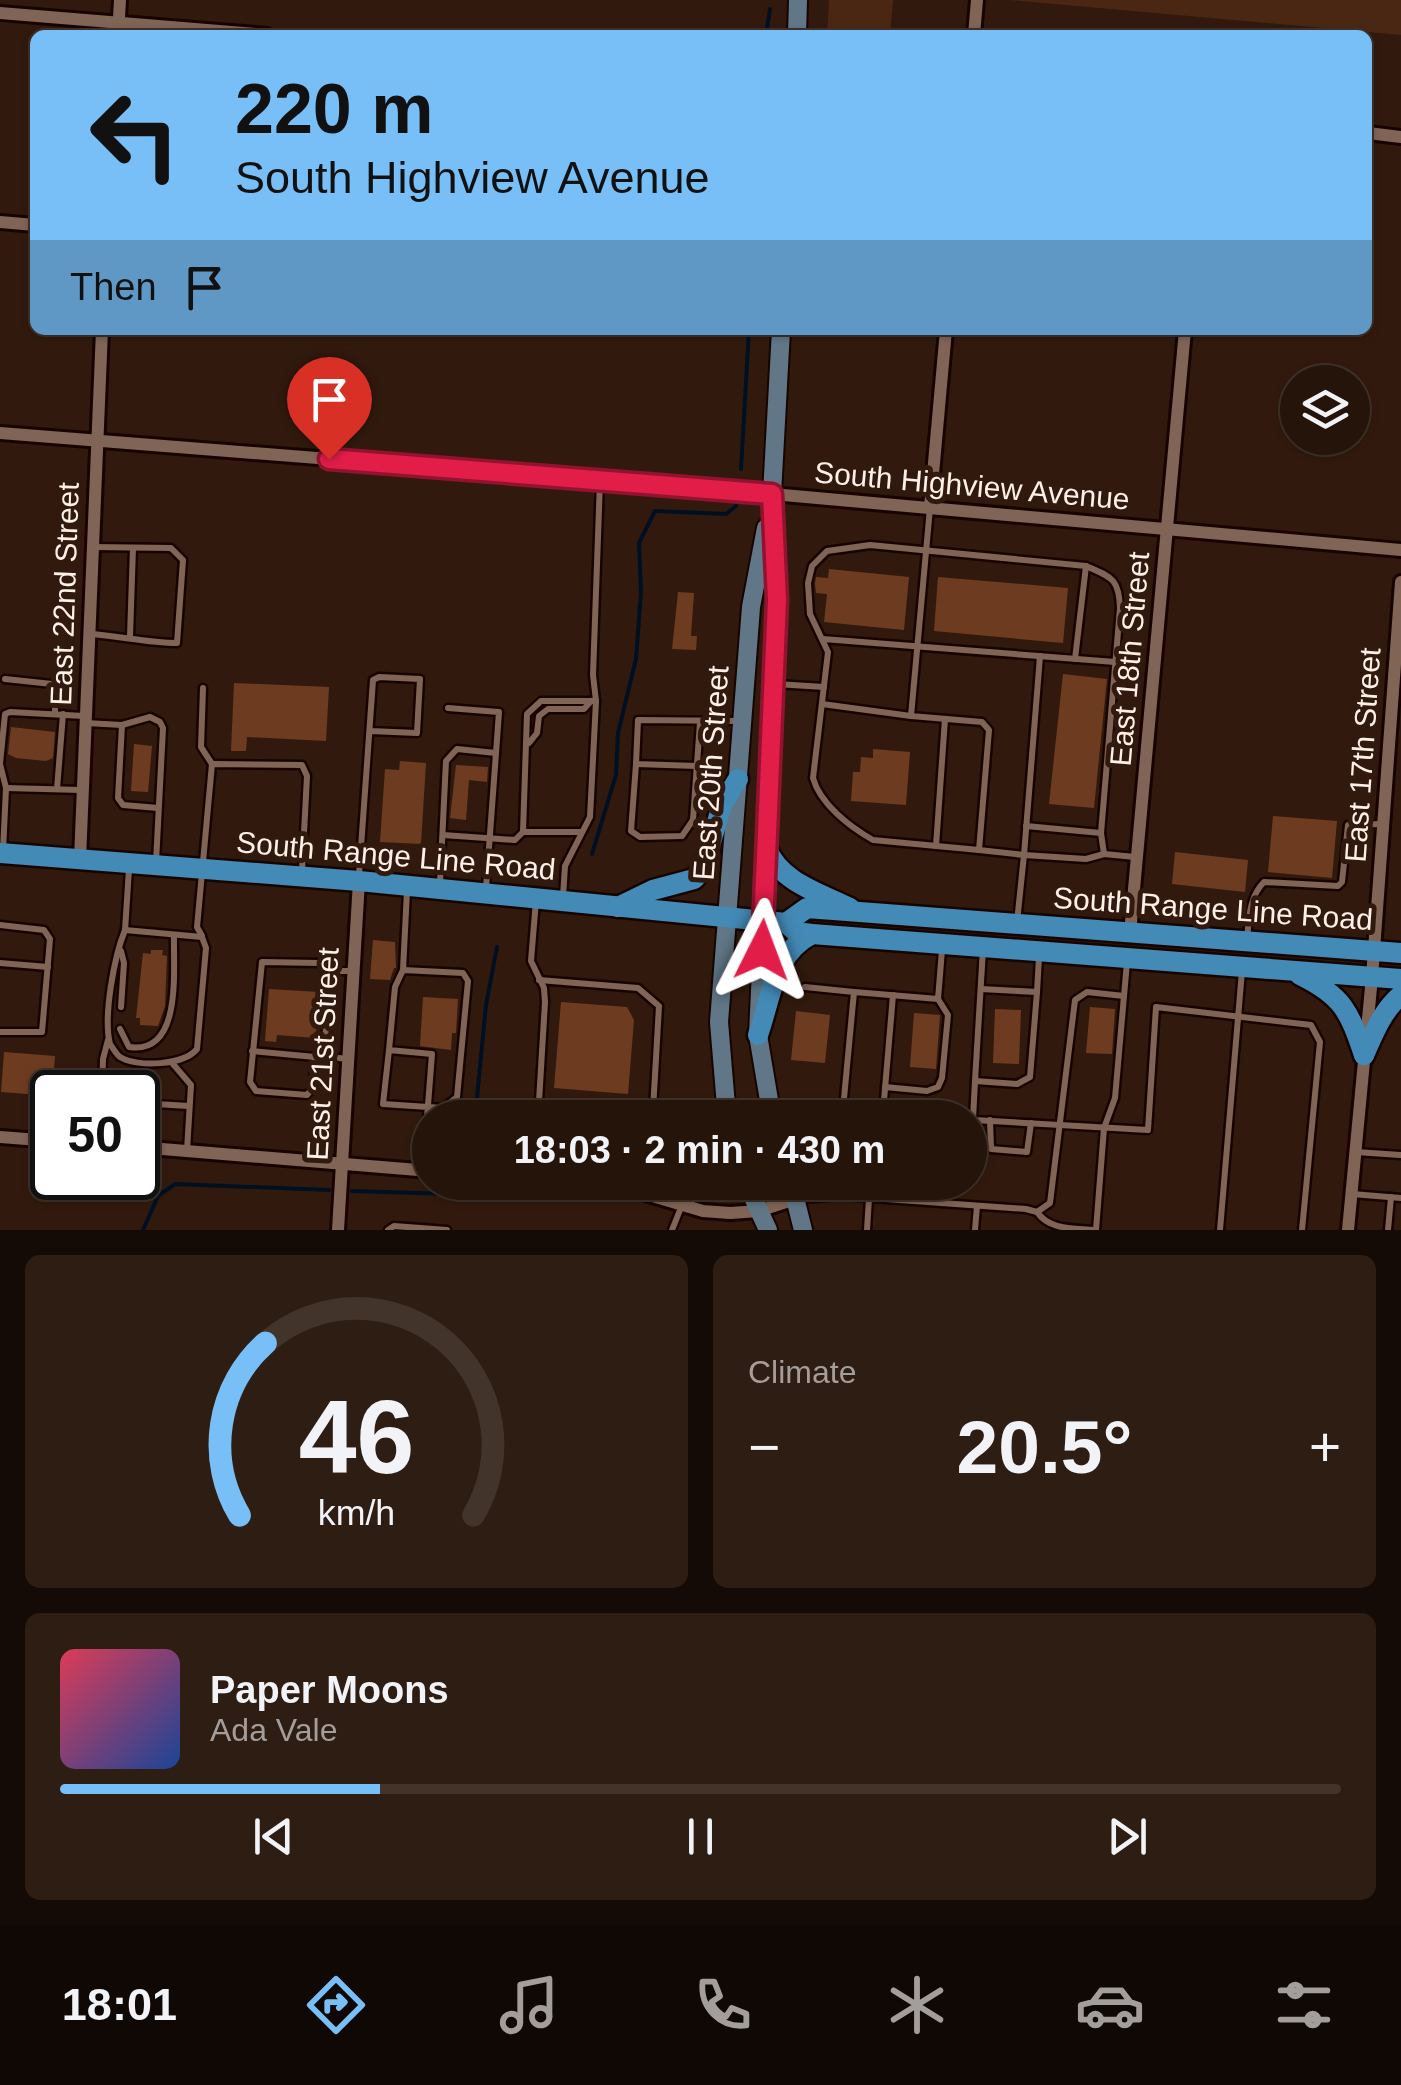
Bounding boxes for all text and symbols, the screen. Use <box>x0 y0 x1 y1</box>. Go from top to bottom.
icon: left <box>70 70 200 200</box>
text: 220 m <box>235 70 433 148</box>
text: South Highview Avenue <box>235 152 710 203</box>
icon: arrive <box>177 260 232 315</box>
text: Then <box>70 266 157 308</box>
pin <box>287 357 372 460</box>
map controls <box>1280 365 1370 455</box>
button: layers <box>1280 365 1370 455</box>
icon: arrive <box>302 372 357 427</box>
street label: South Highview Avenue <box>813 455 1131 516</box>
street label: East 22nd Street <box>44 481 85 706</box>
street label: East 18th Street <box>1104 550 1155 768</box>
street label: East 17th Street <box>1339 646 1387 863</box>
street label: East 20th Street <box>687 664 735 881</box>
street label: South Range Line Road <box>235 825 557 886</box>
street label: South Range Line Road <box>1052 881 1374 936</box>
position arrow <box>710 898 814 1002</box>
street label: East 21st Street <box>300 946 345 1161</box>
speed limit sign: 50 <box>30 1070 160 1200</box>
text: 18:03 · 2 min · 430 m <box>514 1129 885 1171</box>
text: Climate <box>748 1354 856 1390</box>
text: 46 <box>299 1379 414 1495</box>
text: 20.5° <box>957 1405 1132 1489</box>
text: − <box>748 1416 780 1478</box>
text: + <box>1309 1416 1341 1478</box>
text: km/h <box>318 1493 395 1533</box>
text: Paper Moons <box>210 1669 449 1711</box>
text: Ada Vale <box>210 1712 338 1748</box>
icon: previous <box>246 1809 301 1864</box>
icon: pause <box>673 1809 728 1864</box>
icon: next <box>1100 1809 1155 1864</box>
icon: directions <box>301 1970 371 2040</box>
icon: music <box>494 1970 564 2040</box>
icon: phone <box>688 1970 758 2040</box>
icon: climate <box>882 1970 952 2040</box>
icon: car <box>1075 1970 1145 2040</box>
icon: filters <box>1269 1970 1339 2040</box>
text: 18:01 <box>62 1979 177 2030</box>

